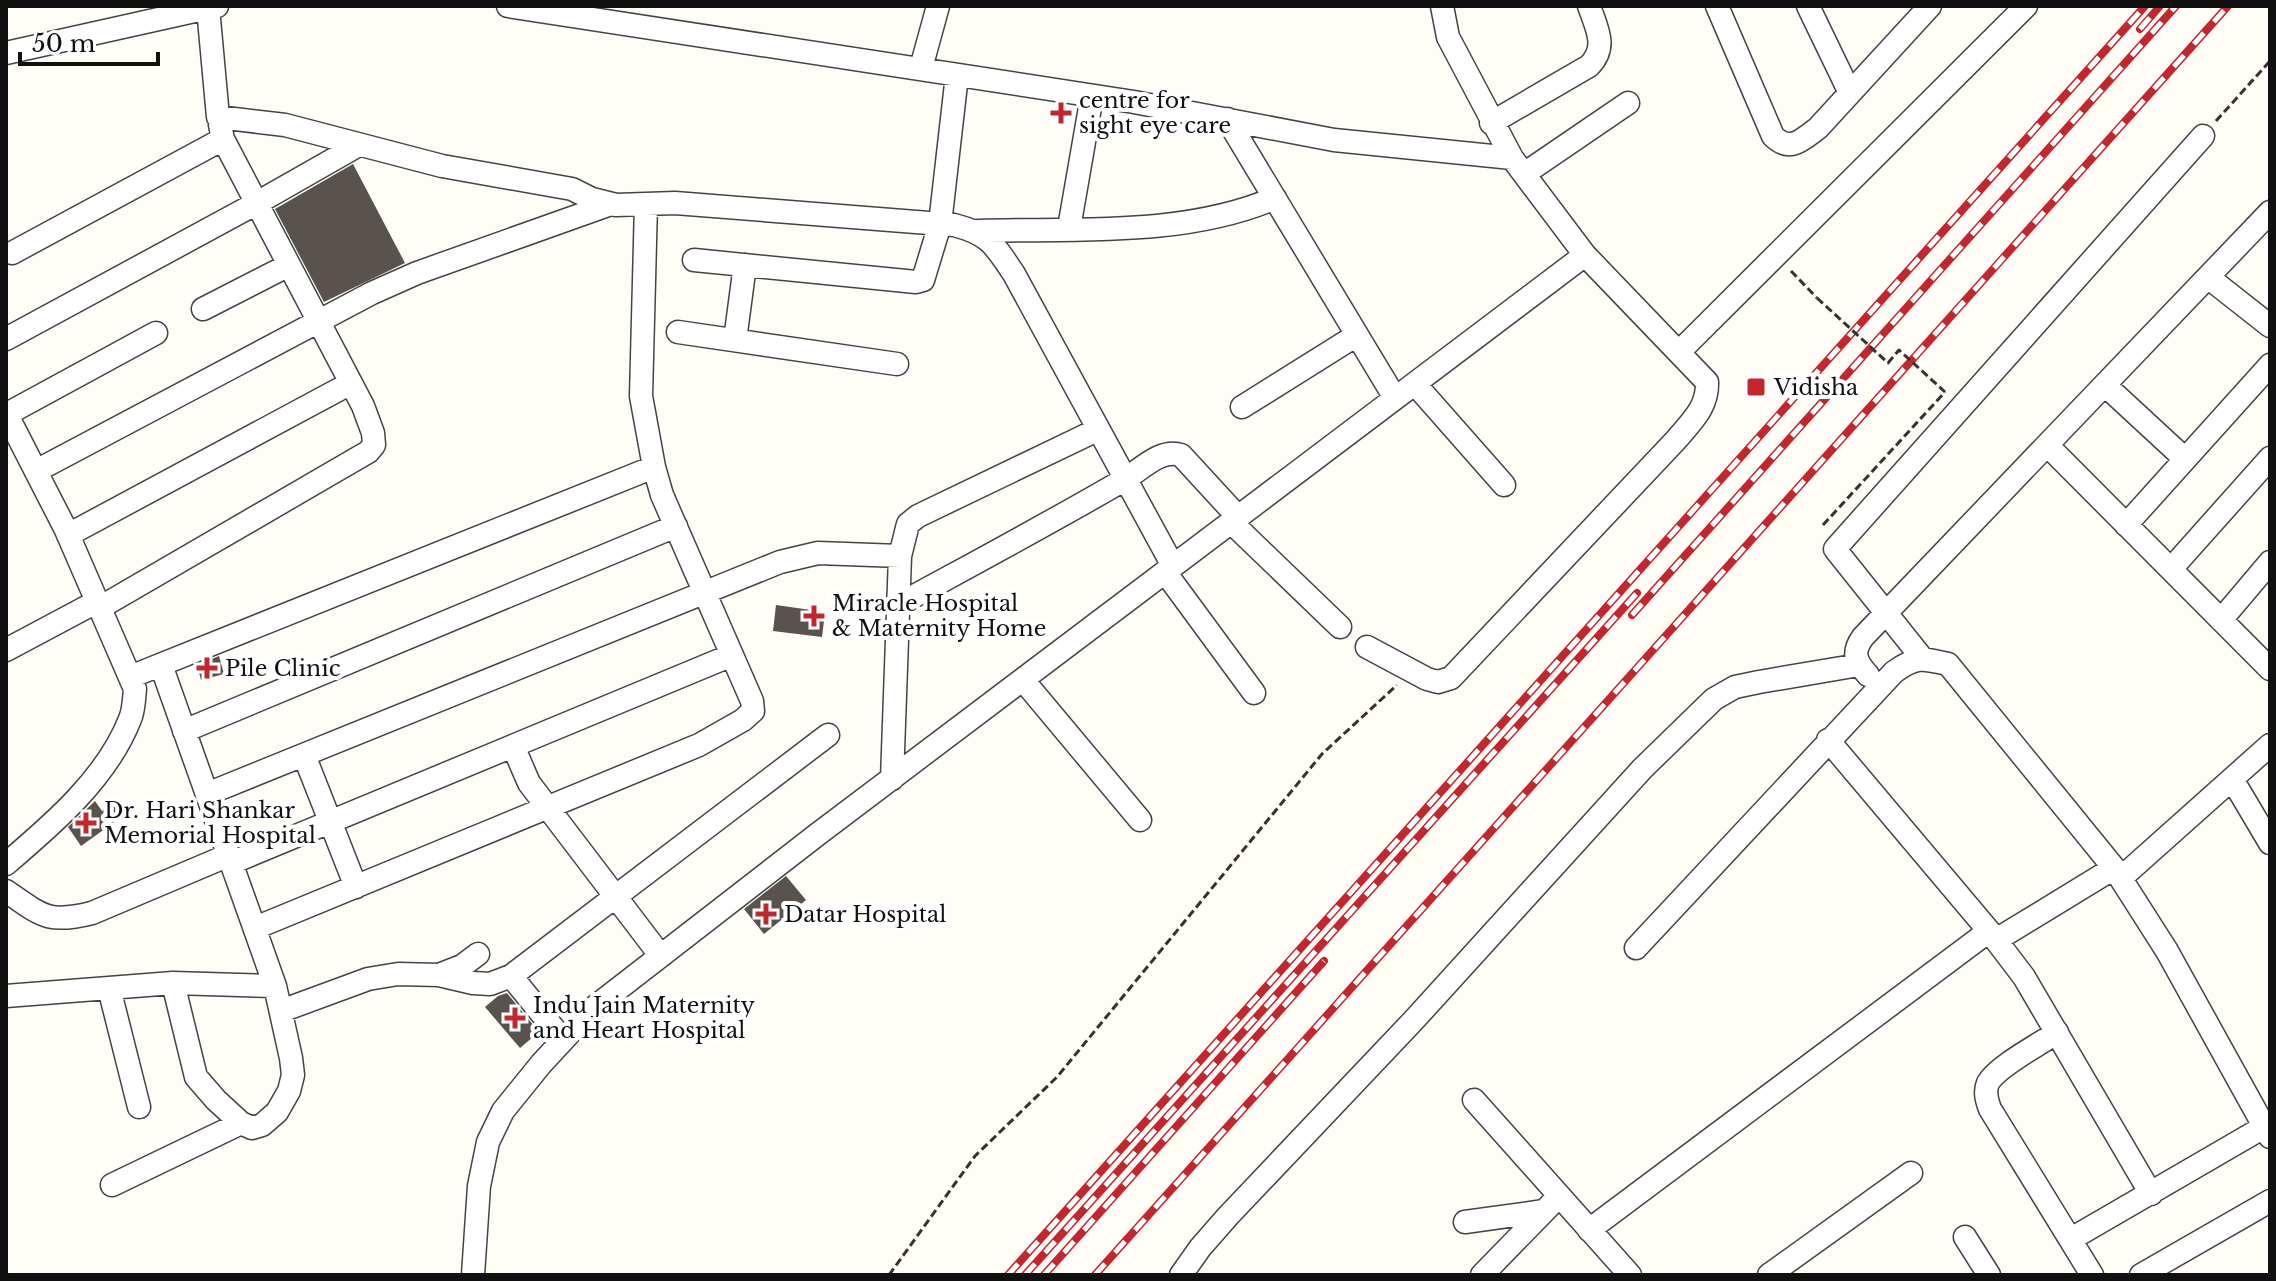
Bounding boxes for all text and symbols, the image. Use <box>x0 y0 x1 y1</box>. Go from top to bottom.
scale bar <box>20 16 158 66</box>
text: 50 m <box>32 29 96 58</box>
place label: centre for sight eye care <box>1079 87 1231 139</box>
marker: centre for sight eye care <box>1050 102 1072 124</box>
place label: Vidisha <box>1773 374 1859 401</box>
marker: Vidisha <box>1745 376 1767 398</box>
place label: Miracle Hospital & Maternity Home <box>832 590 1046 642</box>
marker: Miracle Hospital & Maternity Home <box>803 605 825 627</box>
place label: Pile Clinic <box>225 655 341 682</box>
marker: Pile Clinic <box>196 657 218 679</box>
place label: Dr. Hari Shankar Memorial Hospital <box>104 797 316 849</box>
marker: Dr. Hari Shankar Memorial Hospital <box>75 812 97 834</box>
place label: Datar Hospital <box>784 901 946 928</box>
marker: Datar Hospital <box>755 903 777 925</box>
place label: Indu Jain Maternity and Heart Hospital <box>533 992 755 1044</box>
marker: Indu Jain Maternity and Heart Hospital <box>504 1007 526 1029</box>

